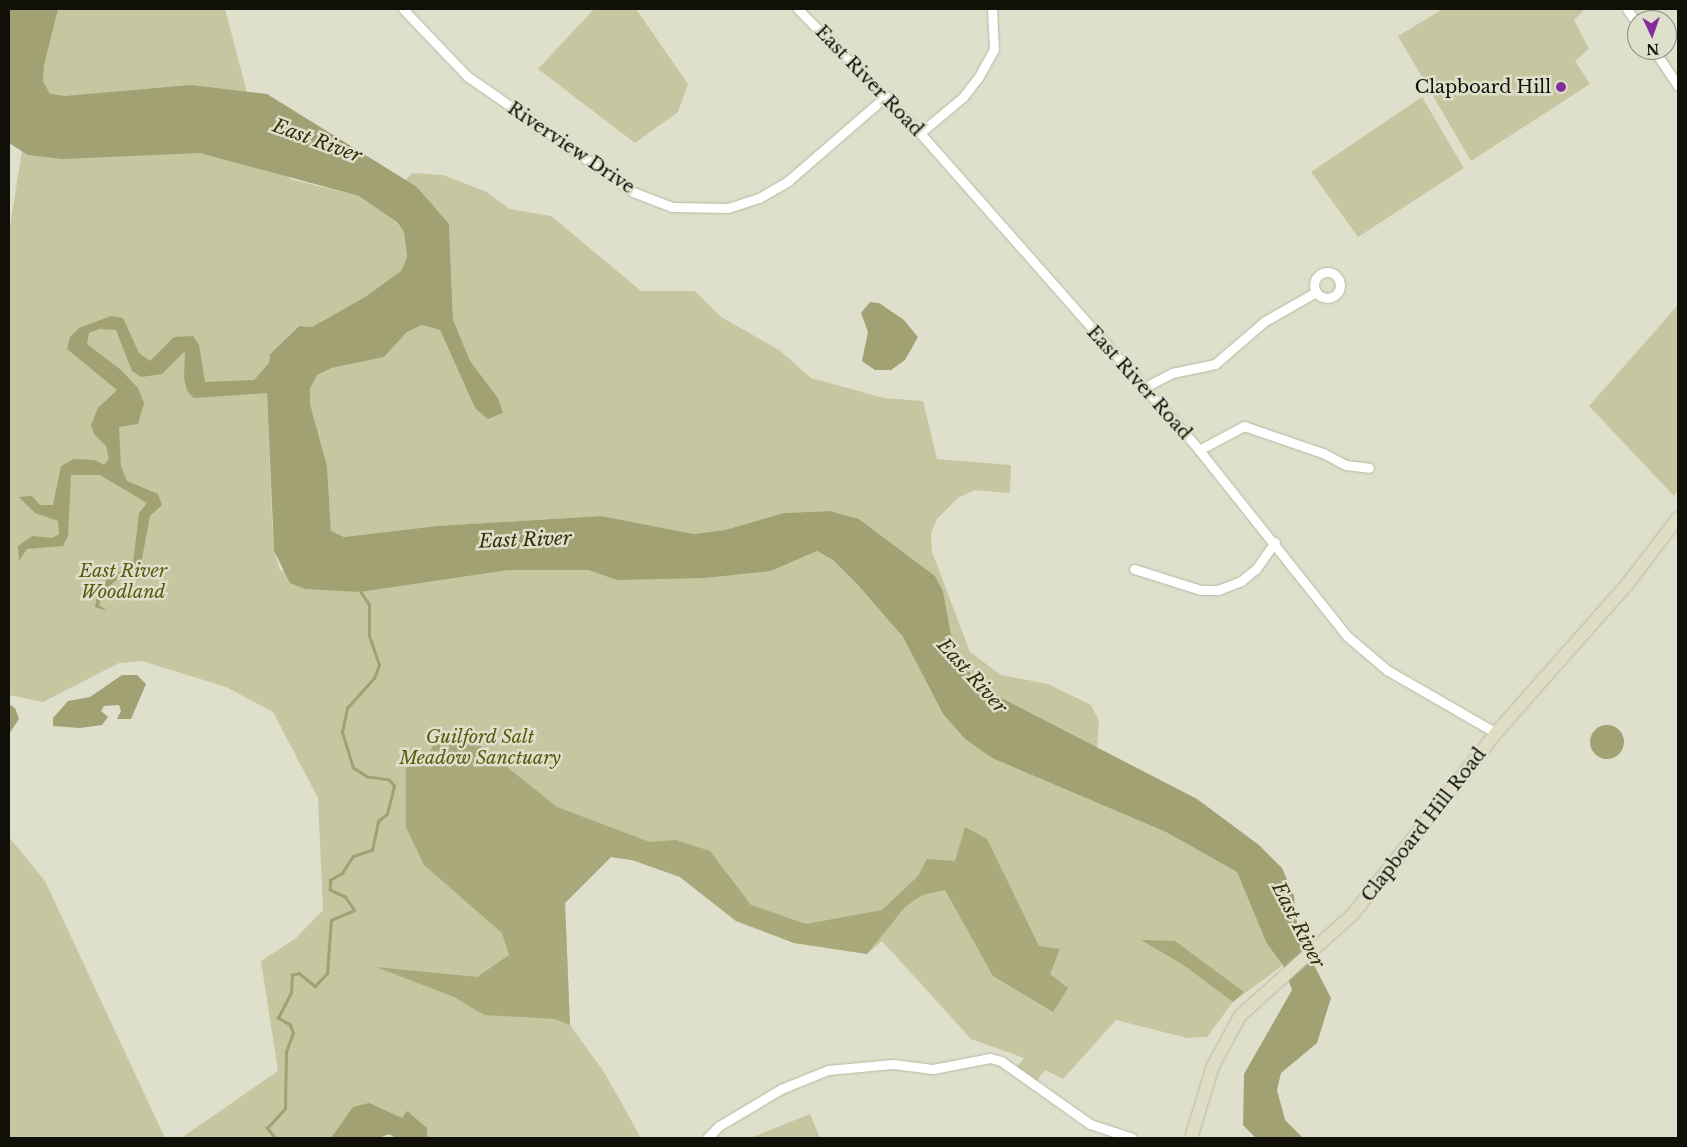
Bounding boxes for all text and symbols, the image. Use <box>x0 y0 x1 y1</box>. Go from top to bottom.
north arrow <box>1627 10 1677 60</box>
street label: East River Road <box>811 21 927 141</box>
text: N <box>1646 40 1660 58</box>
place label: Clapboard Hill <box>1415 76 1551 98</box>
marker: Clapboard Hill <box>1555 81 1567 93</box>
street label: Riverview Drive <box>503 97 639 199</box>
water label: East River <box>269 114 365 168</box>
street label: East River Road <box>1082 322 1196 444</box>
water label: East River <box>478 527 572 553</box>
park label: East River Woodland <box>79 561 167 604</box>
water label: East River <box>932 634 1012 718</box>
park label: Guilford Salt Meadow Sanctuary <box>399 727 561 770</box>
street label: Clapboard Hill Road <box>1357 744 1491 906</box>
water label: East River <box>1267 878 1329 972</box>

